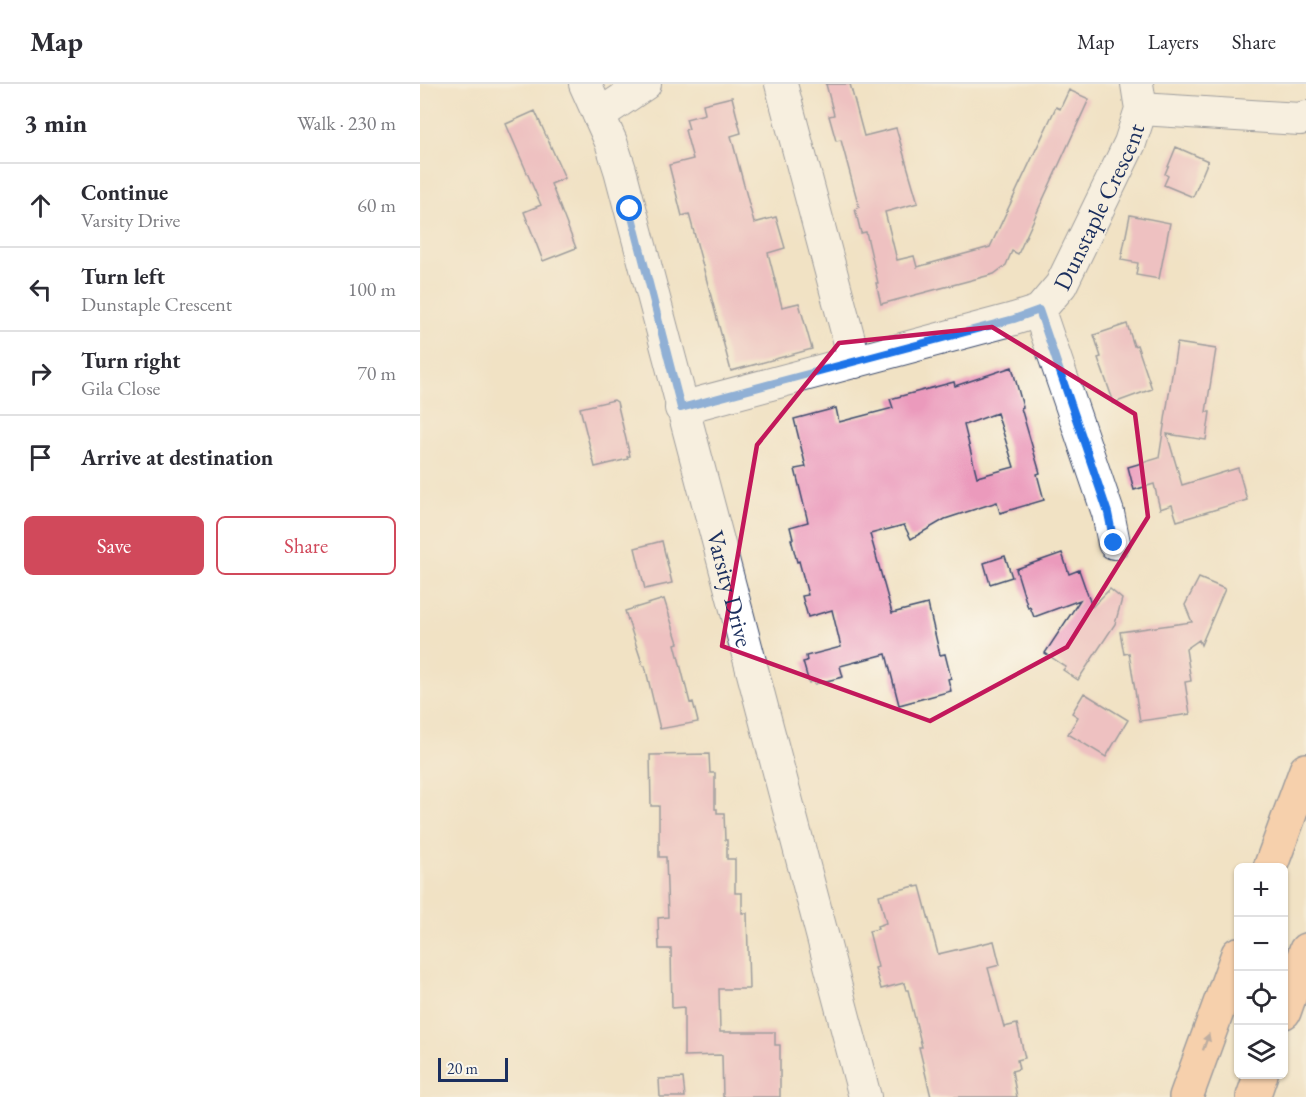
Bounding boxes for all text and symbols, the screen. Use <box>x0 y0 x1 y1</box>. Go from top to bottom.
text: Map <box>30 23 83 59</box>
text: Map <box>1077 28 1115 55</box>
text: Layers <box>1148 28 1199 55</box>
text: Share <box>1232 28 1276 55</box>
text: 3 min <box>24 106 87 140</box>
text: Walk · 230 m <box>297 110 396 136</box>
street label: Dunstaple Crescent <box>1045 119 1151 295</box>
text: Continue <box>81 178 168 207</box>
icon: ahead <box>24 189 57 222</box>
text: 60 m <box>357 192 396 218</box>
route start <box>616 195 642 221</box>
text: Varsity Drive <box>81 207 180 233</box>
text: Turn left <box>81 262 165 291</box>
icon: left <box>24 273 57 306</box>
text: 100 m <box>348 276 396 302</box>
text: Dunstaple Crescent <box>81 291 232 317</box>
text: Turn right <box>81 346 180 375</box>
icon: right <box>24 357 57 390</box>
text: 70 m <box>357 360 396 386</box>
text: Gila Close <box>81 375 160 401</box>
icon: arrive <box>24 441 57 474</box>
text: Arrive at destination <box>81 443 273 472</box>
button: Save <box>24 516 204 575</box>
button: Share <box>216 516 396 575</box>
street label: Varsity Drive <box>700 527 761 650</box>
route end <box>1100 529 1126 555</box>
map controls <box>1234 863 1288 1079</box>
button: + <box>1234 863 1288 917</box>
button: − <box>1234 917 1288 971</box>
button: locate <box>1234 971 1288 1025</box>
button: layers <box>1234 1025 1288 1079</box>
one-way arrow <box>1202 1033 1212 1051</box>
scale bar <box>438 1055 508 1082</box>
text: 20 m <box>447 1058 478 1079</box>

